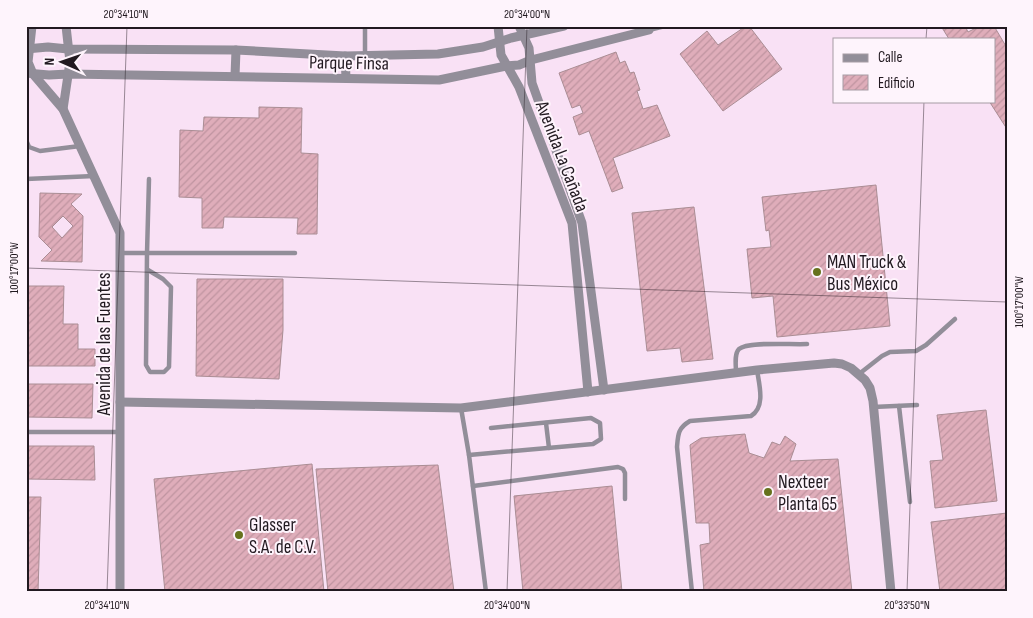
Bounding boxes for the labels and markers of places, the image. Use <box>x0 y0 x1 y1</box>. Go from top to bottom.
place label: MAN Truck & Bus México <box>827 251 907 296</box>
marker: MAN Truck & Bus México <box>811 266 823 278</box>
place label: Nexteer Planta 65 <box>778 471 837 516</box>
marker: Nexteer Planta 65 <box>762 486 774 498</box>
place label: Glasser S.A. de C.V. <box>249 514 316 559</box>
marker: Glasser S.A. de C.V. <box>233 529 245 541</box>

